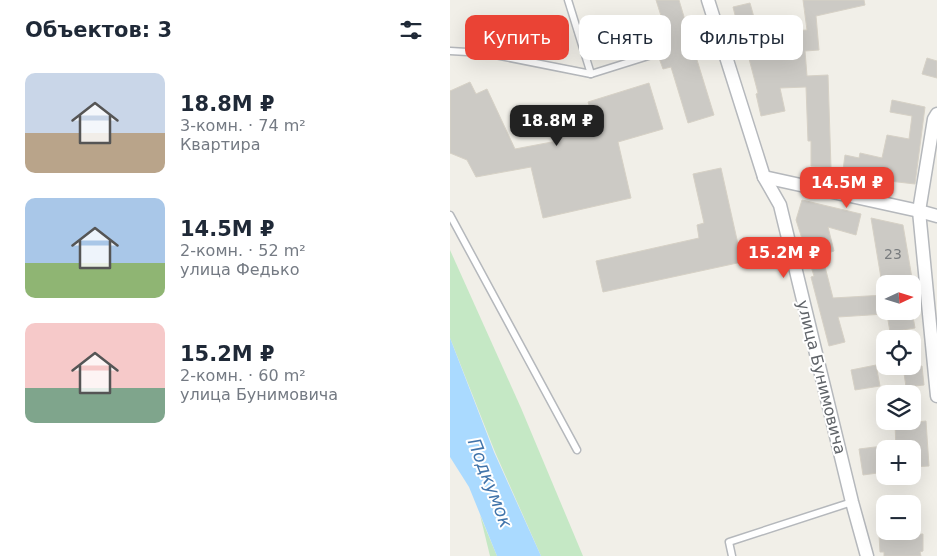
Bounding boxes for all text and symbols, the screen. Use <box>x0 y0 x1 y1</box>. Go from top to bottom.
chip: Купить <box>465 15 569 60</box>
chip: Снять <box>579 15 671 60</box>
chip: Фильтры <box>681 15 803 60</box>
icon: filters <box>397 16 425 44</box>
text: Объектов: 3 <box>25 18 172 42</box>
text: 18.8M ₽ <box>180 92 275 116</box>
icon: home <box>65 93 125 153</box>
pin: 18.8M ₽ <box>511 104 603 147</box>
text: 18.8M ₽ <box>521 111 593 130</box>
text: 3-комн. · 74 m² <box>180 116 306 135</box>
text: Квартира <box>180 135 260 154</box>
pin: 14.5M ₽ <box>801 166 893 209</box>
text: 14.5M ₽ <box>811 173 883 192</box>
text: 14.5M ₽ <box>180 217 275 241</box>
icon: home <box>65 218 125 278</box>
pin: 15.2M ₽ <box>738 236 830 279</box>
text: 2-комн. · 52 m² <box>180 241 306 260</box>
text: 15.2M ₽ <box>748 243 820 262</box>
house number: 23 <box>884 246 902 262</box>
text: улица Федько <box>180 260 299 279</box>
north arrow <box>876 275 921 320</box>
map controls <box>876 275 921 540</box>
street label: улица Бунимовича <box>793 298 850 456</box>
button: locate <box>876 330 921 375</box>
text: 15.2M ₽ <box>180 342 275 366</box>
icon: home <box>65 343 125 403</box>
text: 2-комн. · 60 m² <box>180 366 306 385</box>
text: улица Бунимовича <box>180 385 338 404</box>
button: layers <box>876 385 921 430</box>
water label: Подкумок <box>464 435 517 531</box>
button: + <box>876 440 921 485</box>
button: − <box>876 495 921 540</box>

